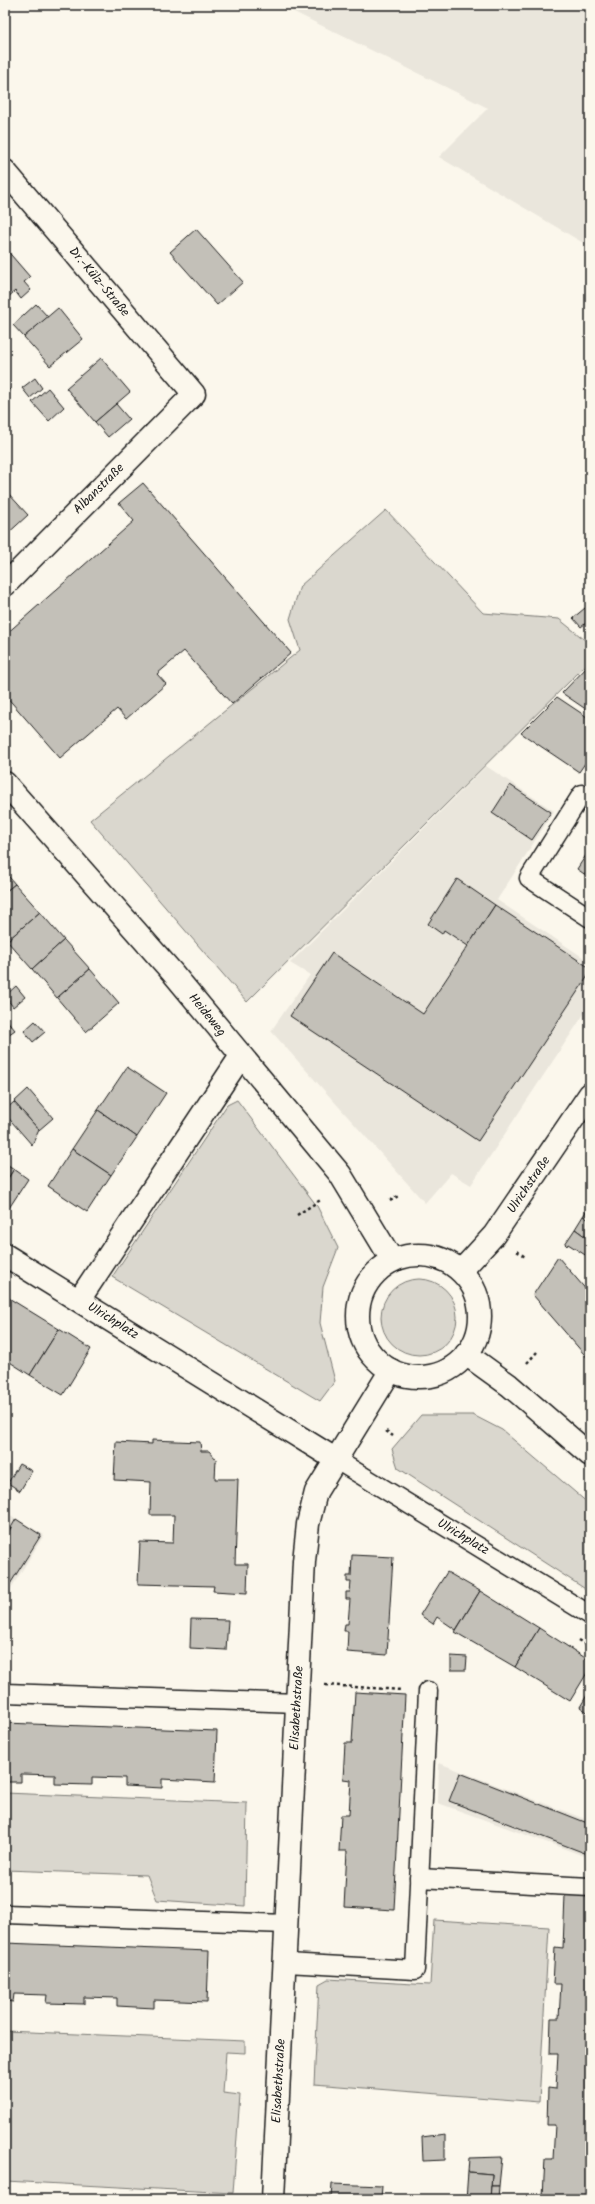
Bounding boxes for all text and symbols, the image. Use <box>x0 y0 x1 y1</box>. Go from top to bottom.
street label: Dr.-Külz-Straße <box>63 242 135 322</box>
street label: Albanstraße <box>68 458 130 520</box>
street label: Heideweg <box>183 989 231 1041</box>
street label: Ulrichstraße <box>502 1152 556 1218</box>
street label: Ulrichplatz <box>83 1297 143 1345</box>
street label: Ulrichplatz <box>433 1513 493 1561</box>
street label: Elisabethstraße <box>284 1665 310 1751</box>
street label: Elisabethstraße <box>266 2038 292 2124</box>

